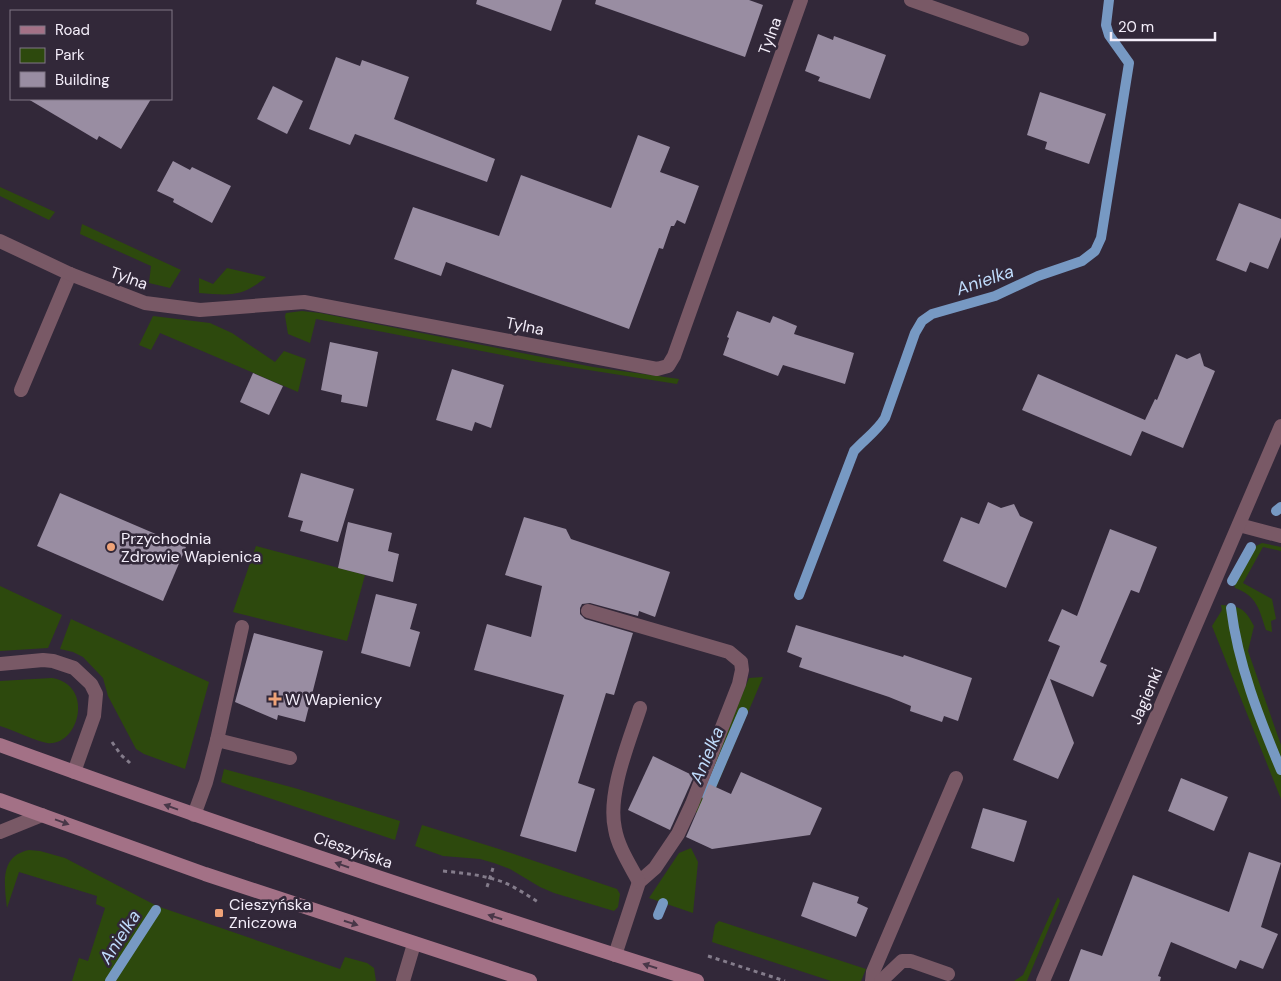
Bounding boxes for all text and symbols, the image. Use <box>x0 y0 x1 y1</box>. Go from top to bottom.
legend <box>10 10 172 100</box>
scale bar <box>1111 10 1215 42</box>
street label: Tylna <box>754 14 786 58</box>
text: 20 m <box>1118 17 1154 37</box>
text: Road <box>55 20 90 40</box>
text: Park <box>55 45 85 65</box>
text: Building <box>55 70 110 90</box>
water label: Anielka <box>952 259 1017 301</box>
street label: Tylna <box>107 262 151 294</box>
street label: Tylna <box>504 312 546 340</box>
place label: Przychodnia Zdrowie Wapienica <box>121 528 261 567</box>
marker: Przychodnia Zdrowie Wapienica <box>105 541 117 553</box>
street label: Jagienki <box>1125 664 1167 728</box>
place label: W Wapienicy <box>285 689 382 710</box>
marker: W Wapienicy <box>269 693 281 705</box>
water label: Anielka <box>684 723 730 788</box>
one-way arrow <box>164 803 179 810</box>
one-way arrow <box>55 819 70 826</box>
street label: Cieszyńska <box>311 827 395 873</box>
one-way arrow <box>334 861 349 868</box>
place label: Cieszyńska Zniczowa <box>229 894 312 933</box>
water label: Anielka <box>93 905 146 969</box>
marker: Cieszyńska Zniczowa <box>213 907 225 919</box>
one-way arrow <box>488 913 503 920</box>
one-way arrow <box>343 919 358 927</box>
one-way arrow <box>643 962 658 970</box>

